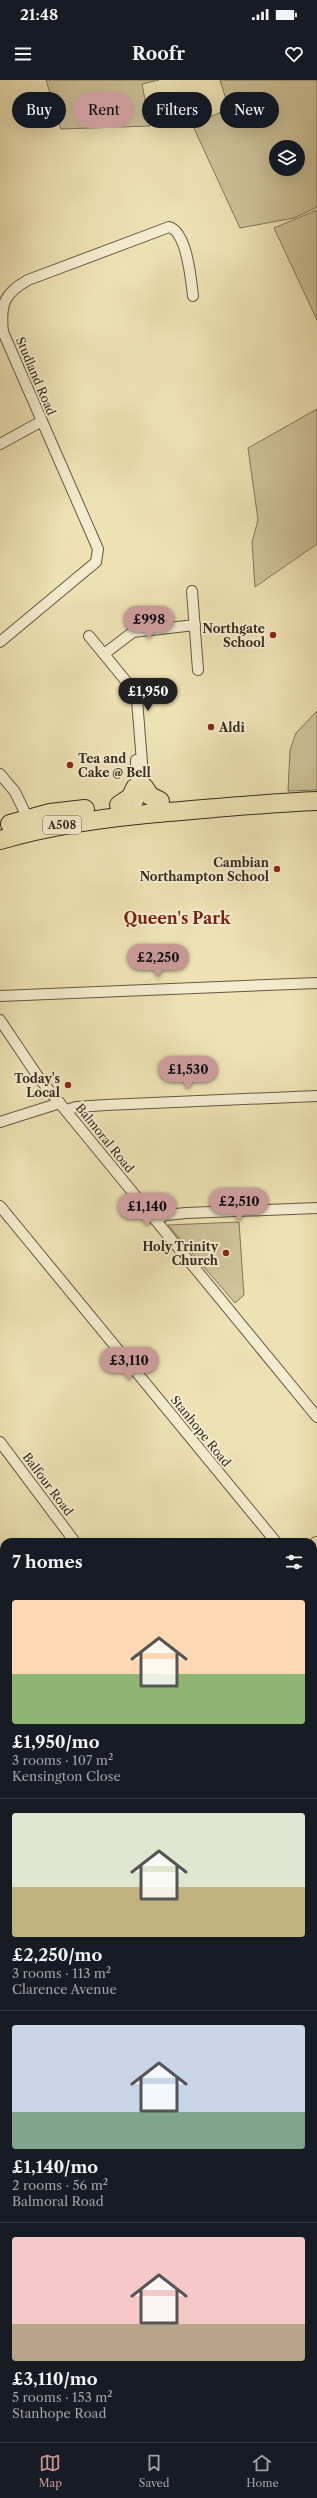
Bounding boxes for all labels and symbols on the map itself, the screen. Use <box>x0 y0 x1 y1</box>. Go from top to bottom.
street label: Studland Road <box>13 335 60 418</box>
pin: £998 <box>125 606 173 640</box>
place label: Northgate School <box>202 621 265 650</box>
marker: Northgate School <box>268 630 278 640</box>
pin: £1,950 <box>115 678 181 712</box>
place label: Aldi <box>218 720 246 735</box>
marker: Aldi <box>206 722 216 732</box>
place label: Tea and Cake @ Bell <box>78 751 151 780</box>
marker: Tea and Cake @ Bell <box>65 760 75 770</box>
road number: A508 <box>43 816 81 834</box>
place label: Cambian Northampton School <box>140 855 270 884</box>
marker: Cambian Northampton School <box>272 864 282 874</box>
district label: Queen's Park <box>123 908 231 928</box>
pin: £2,250 <box>125 944 191 978</box>
pin: £1,530 <box>155 1056 221 1090</box>
place label: Today's Local <box>14 1071 60 1100</box>
marker: Today's Local <box>63 1080 73 1090</box>
street label: Balmoral Road <box>73 1100 138 1176</box>
pin: £2,510 <box>206 1188 272 1222</box>
pin: £1,140 <box>114 1193 180 1227</box>
place label: Holy Trinity Church <box>142 1239 219 1268</box>
marker: Holy Trinity Church <box>221 1248 231 1258</box>
pin: £3,110 <box>96 1347 162 1381</box>
street label: Stanhope Road <box>168 1392 235 1470</box>
street label: Balfour Road <box>19 1450 77 1519</box>

